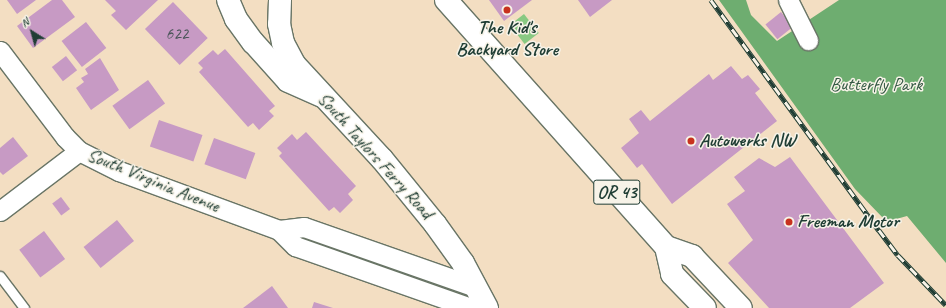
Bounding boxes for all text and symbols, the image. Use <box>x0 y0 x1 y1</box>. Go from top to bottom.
marker: The Kid's Backyard Store <box>502 5 512 15</box>
north arrow <box>12 12 52 52</box>
text: N <box>18 15 32 30</box>
place label: The Kid's Backyard Store <box>456 17 558 61</box>
house number: 622 <box>166 24 188 44</box>
park label: Butterfly Park <box>830 74 922 96</box>
street label: South Taylors Ferry Road <box>312 88 438 224</box>
place label: Autowerks NW <box>699 130 796 152</box>
marker: Autowerks NW <box>686 136 696 146</box>
street label: South Virginia Avenue <box>83 144 223 218</box>
road number: OR 43 <box>593 176 641 208</box>
place label: Freeman Motor <box>797 211 899 233</box>
marker: Freeman Motor <box>784 217 794 227</box>

